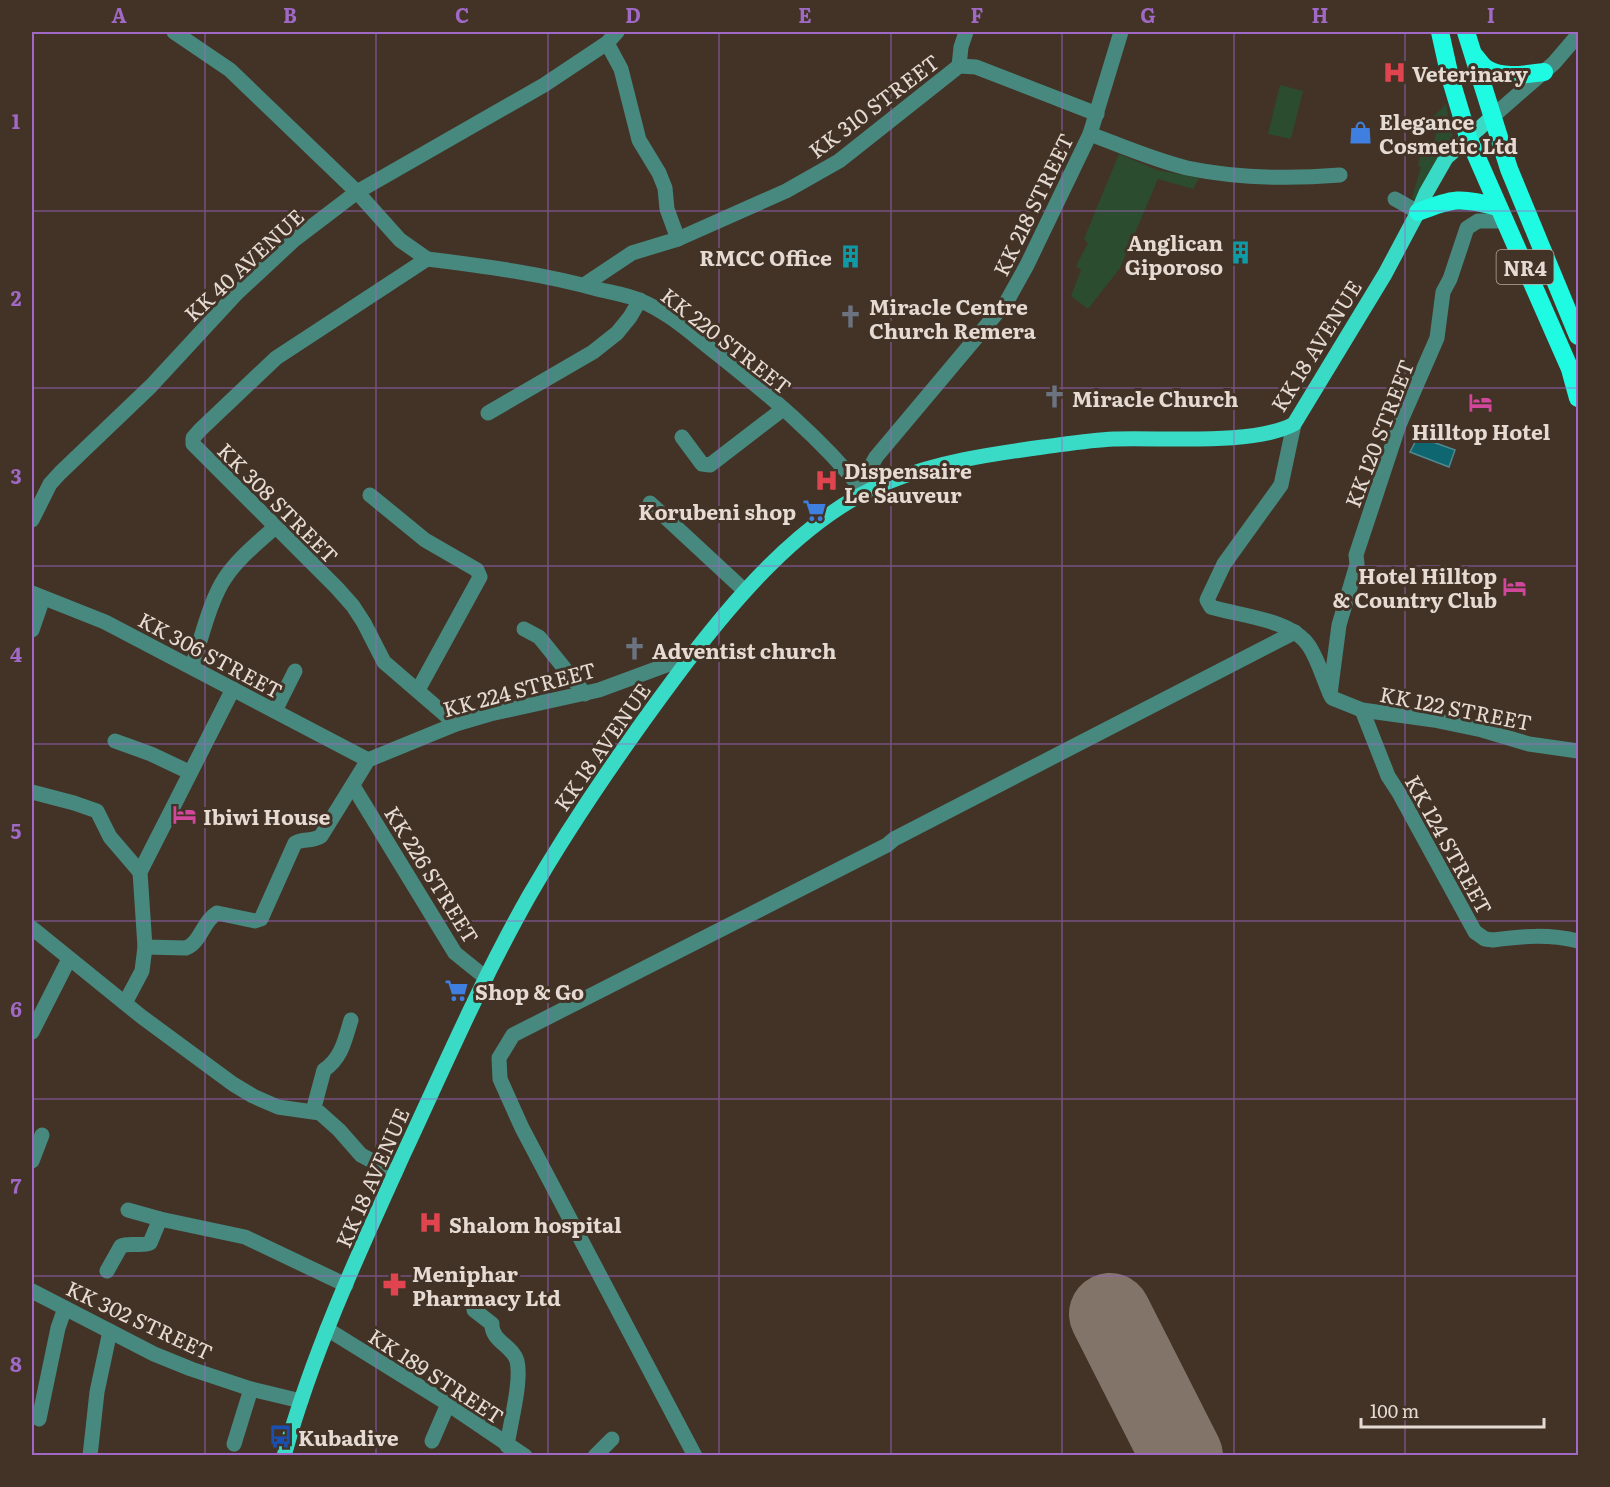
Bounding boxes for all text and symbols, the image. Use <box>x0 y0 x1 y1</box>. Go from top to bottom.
text: A <box>111 0 127 29</box>
text: B <box>283 0 297 29</box>
text: C <box>455 0 469 29</box>
text: D <box>625 0 641 29</box>
text: E <box>798 0 812 29</box>
text: F <box>971 0 984 29</box>
text: G <box>1140 0 1156 29</box>
text: H <box>1312 0 1328 29</box>
text: I <box>1487 0 1495 29</box>
street label: KK 310 STREET <box>801 45 945 165</box>
place label: Veterinary <box>1412 57 1528 88</box>
hospital icon: Veterinary <box>1381 59 1407 85</box>
text: 1 <box>12 105 20 135</box>
place label: Elegance Cosmetic Ltd <box>1379 105 1518 160</box>
shop icon: Elegance Cosmetic Ltd <box>1348 119 1374 145</box>
street label: KK 218 STREET <box>984 127 1080 281</box>
street label: KK 40 AVENUE <box>176 200 310 328</box>
place label: Anglican Giporoso <box>1125 226 1223 281</box>
building icon: Anglican Giporoso <box>1228 240 1254 266</box>
place label: RMCC Office <box>699 241 832 272</box>
building icon: RMCC Office <box>837 243 863 269</box>
road number: NR4 <box>1496 250 1553 284</box>
street label: KK 18 AVENUE <box>1262 273 1368 417</box>
street label: KK 220 STREET <box>655 279 799 401</box>
text: 2 <box>11 282 22 312</box>
place label: Miracle Centre Church Remera <box>869 290 1037 345</box>
church icon: Miracle Centre Church Remera <box>838 304 864 330</box>
street label: KK 120 STREET <box>1336 355 1420 511</box>
place label: Miracle Church <box>1072 382 1239 413</box>
church icon: Miracle Church <box>1041 384 1067 410</box>
hotel icon: Hilltop Hotel <box>1468 389 1494 415</box>
place label: Hilltop Hotel <box>1412 415 1551 446</box>
street label: KK 308 STREET <box>212 435 346 569</box>
place label: Dispensaire Le Sauveur <box>844 454 972 509</box>
text: 3 <box>10 460 22 490</box>
hospital icon: Dispensaire Le Sauveur <box>813 468 839 494</box>
place label: Korubeni shop <box>638 495 796 526</box>
supermarket icon: Korubeni shop <box>801 497 827 523</box>
place label: Hotel Hilltop & Country Club <box>1332 559 1497 614</box>
hotel icon: Hotel Hilltop & Country Club <box>1502 573 1528 599</box>
street label: KK 306 STREET <box>133 603 289 705</box>
place label: Adventist church <box>652 634 836 665</box>
church icon: Adventist church <box>621 636 647 662</box>
text: 4 <box>10 638 22 668</box>
street label: KK 224 STREET <box>439 653 599 723</box>
street label: KK 18 AVENUE <box>545 676 657 816</box>
street label: KK 122 STREET <box>1377 677 1535 737</box>
street label: KK 124 STREET <box>1399 769 1501 919</box>
street label: KK 226 STREET <box>378 799 488 949</box>
place label: Ibiwi House <box>203 800 330 831</box>
hotel icon: Ibiwi House <box>172 802 198 828</box>
text: 5 <box>11 815 22 845</box>
place label: Shop & Go <box>475 975 584 1006</box>
supermarket icon: Shop & Go <box>444 977 470 1003</box>
text: 6 <box>10 993 22 1023</box>
street label: KK 18 AVENUE <box>326 1102 416 1252</box>
text: 7 <box>11 1170 22 1200</box>
place label: Shalom hospital <box>449 1208 622 1239</box>
hospital icon: Shalom hospital <box>418 1210 444 1236</box>
place label: Meniphar Pharmacy Ltd <box>412 1257 561 1312</box>
street label: KK 302 STREET <box>62 1271 218 1367</box>
pharmacy icon: Meniphar Pharmacy Ltd <box>381 1271 407 1297</box>
street label: KK 189 STREET <box>363 1320 511 1430</box>
text: 8 <box>10 1348 22 1378</box>
scale bar <box>1361 1391 1544 1429</box>
text: 100 m <box>1370 1397 1419 1424</box>
place label: Kubadive <box>298 1421 399 1452</box>
bus stop icon: Kubadive <box>267 1423 293 1449</box>

